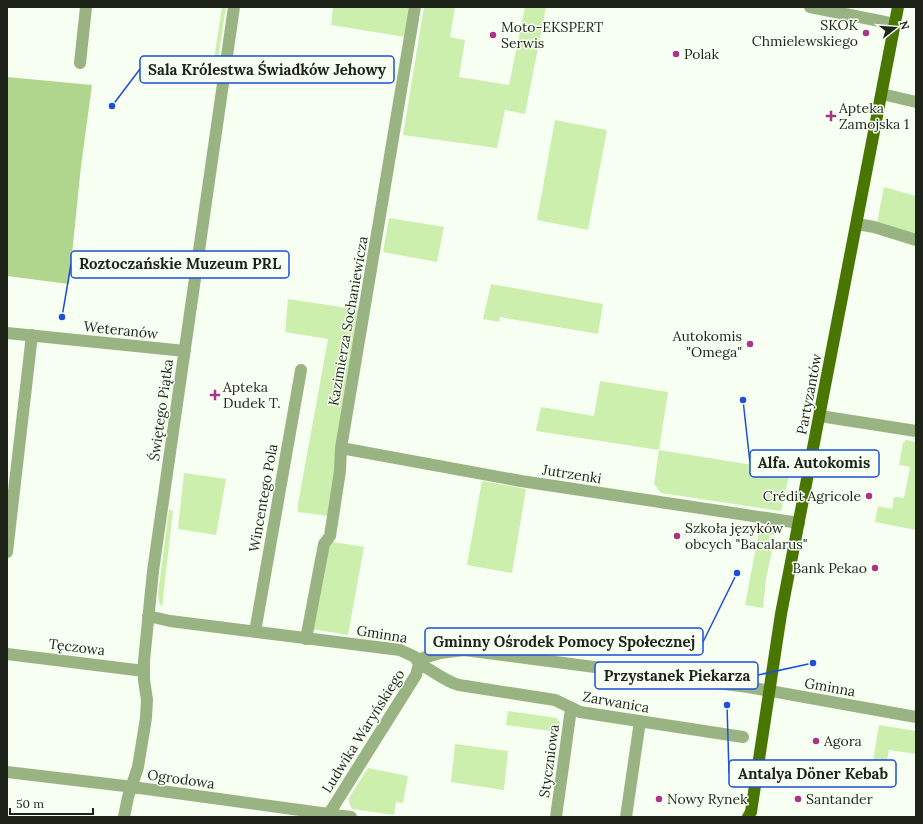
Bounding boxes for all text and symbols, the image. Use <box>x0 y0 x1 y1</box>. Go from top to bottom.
north arrow <box>875 8 915 48</box>
place label: SKOK Chmielewskiego <box>752 16 858 50</box>
place label: Moto-EKSPERT Serwis <box>501 18 603 52</box>
text: N <box>897 19 913 32</box>
marker: SKOK Chmielewskiego <box>861 28 871 38</box>
marker: Moto-EKSPERT Serwis <box>488 30 498 40</box>
place label: Polak <box>684 45 720 63</box>
marker: Polak <box>671 49 681 59</box>
callout: Sala Królestwa Świadków Jehowy <box>140 56 394 83</box>
text: Sala Królestwa Świadków Jehowy <box>148 60 387 79</box>
place label: Apteka Zamojska 1 <box>838 99 909 133</box>
marker: Apteka Zamojska 1 <box>826 111 836 121</box>
street label: Kazimierza Sochaniewicza <box>324 235 372 407</box>
callout: Roztoczańskie Muzeum PRL <box>71 251 289 278</box>
text: Roztoczańskie Muzeum PRL <box>79 254 281 273</box>
street label: Weteranów <box>83 317 160 343</box>
place label: Autokomis "Omega" <box>672 327 742 361</box>
marker: Autokomis "Omega" <box>745 339 755 349</box>
street label: Partyzantów <box>792 351 826 436</box>
street label: Świętego Piątka <box>145 358 177 462</box>
place label: Apteka Dudek T. <box>222 378 281 412</box>
marker: Apteka Dudek T. <box>210 390 220 400</box>
street label: Wincentego Pola <box>245 442 281 554</box>
callout: Alfa. Autokomis <box>750 450 879 477</box>
text: Alfa. Autokomis <box>758 453 870 472</box>
street label: Jutrzenki <box>540 460 603 488</box>
place label: Crédit Agricole <box>763 487 861 505</box>
marker: Crédit Agricole <box>864 491 874 501</box>
place label: Szkoła języków obcych "Bacalarus" <box>685 519 808 553</box>
marker: Szkoła języków obcych "Bacalarus" <box>672 531 682 541</box>
place label: Bank Pekao <box>793 559 867 577</box>
marker: Bank Pekao <box>870 563 880 573</box>
street label: Gminna <box>355 621 409 647</box>
callout: Gminny Ośrodek Pomocy Społecznej <box>425 628 703 655</box>
text: Gminny Ośrodek Pomocy Społecznej <box>433 632 695 651</box>
street label: Tęczowa <box>48 635 106 659</box>
callout: Przystanek Piekarza <box>595 662 758 689</box>
street label: Ludwika Waryńskiego <box>318 666 408 796</box>
text: Przystanek Piekarza <box>604 666 750 685</box>
street label: Gminna <box>803 674 857 700</box>
street label: Zarwanica <box>581 687 651 717</box>
street label: Styczniowa <box>535 723 563 799</box>
place label: Agora <box>823 732 862 750</box>
marker: Agora <box>811 736 821 746</box>
callout: Antalya Döner Kebab <box>729 760 896 787</box>
text: Antalya Döner Kebab <box>738 764 888 783</box>
street label: Ogrodowa <box>146 765 216 793</box>
scale bar <box>10 790 93 816</box>
place label: Nowy Rynek <box>667 790 748 808</box>
place label: Santander <box>806 790 873 808</box>
marker: Nowy Rynek <box>654 794 664 804</box>
marker: Santander <box>793 794 803 804</box>
text: 50 m <box>16 796 44 811</box>

